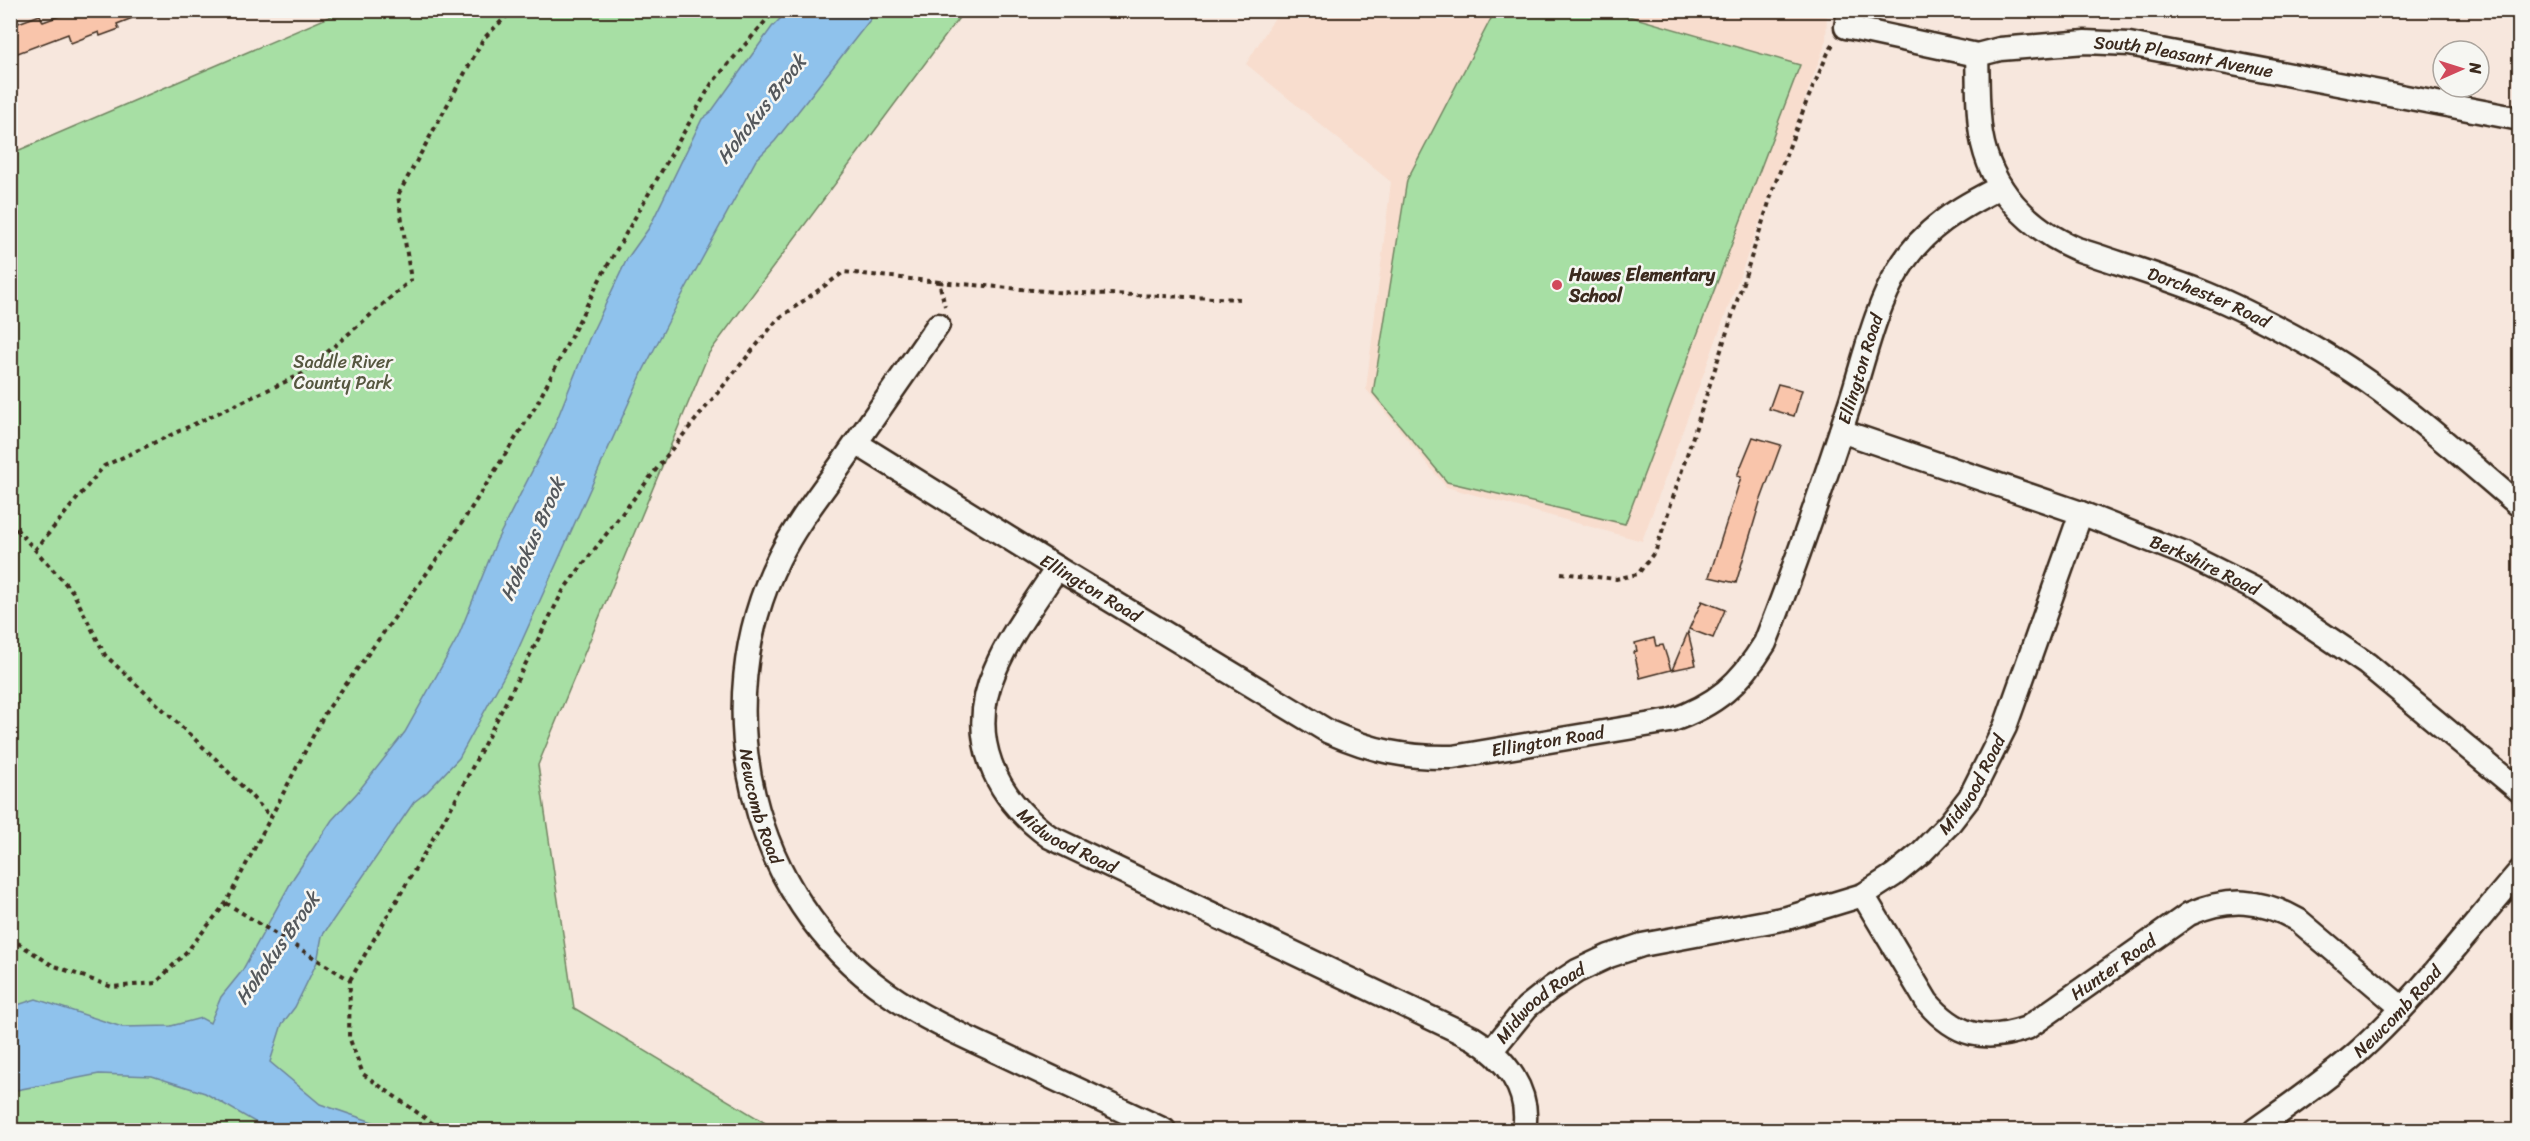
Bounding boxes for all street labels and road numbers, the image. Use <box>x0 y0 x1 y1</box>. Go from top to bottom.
street label: South Pleasant Avenue <box>2093 26 2276 87</box>
street label: Dorchester Road <box>2143 258 2277 338</box>
street label: Ellington Road <box>1828 308 1893 428</box>
street label: Berkshire Road <box>2145 526 2267 606</box>
street label: Ellington Road <box>1034 545 1149 632</box>
street label: Ellington Road <box>1489 716 1608 766</box>
street label: Midwood Road <box>1930 728 2015 843</box>
street label: Newcomb Road <box>730 747 793 871</box>
street label: Midwood Road <box>1009 800 1124 883</box>
street label: Hunter Road <box>2063 925 2165 1009</box>
street label: Midwood Road <box>1487 953 1592 1051</box>
street label: Newcomb Road <box>2345 956 2451 1066</box>

